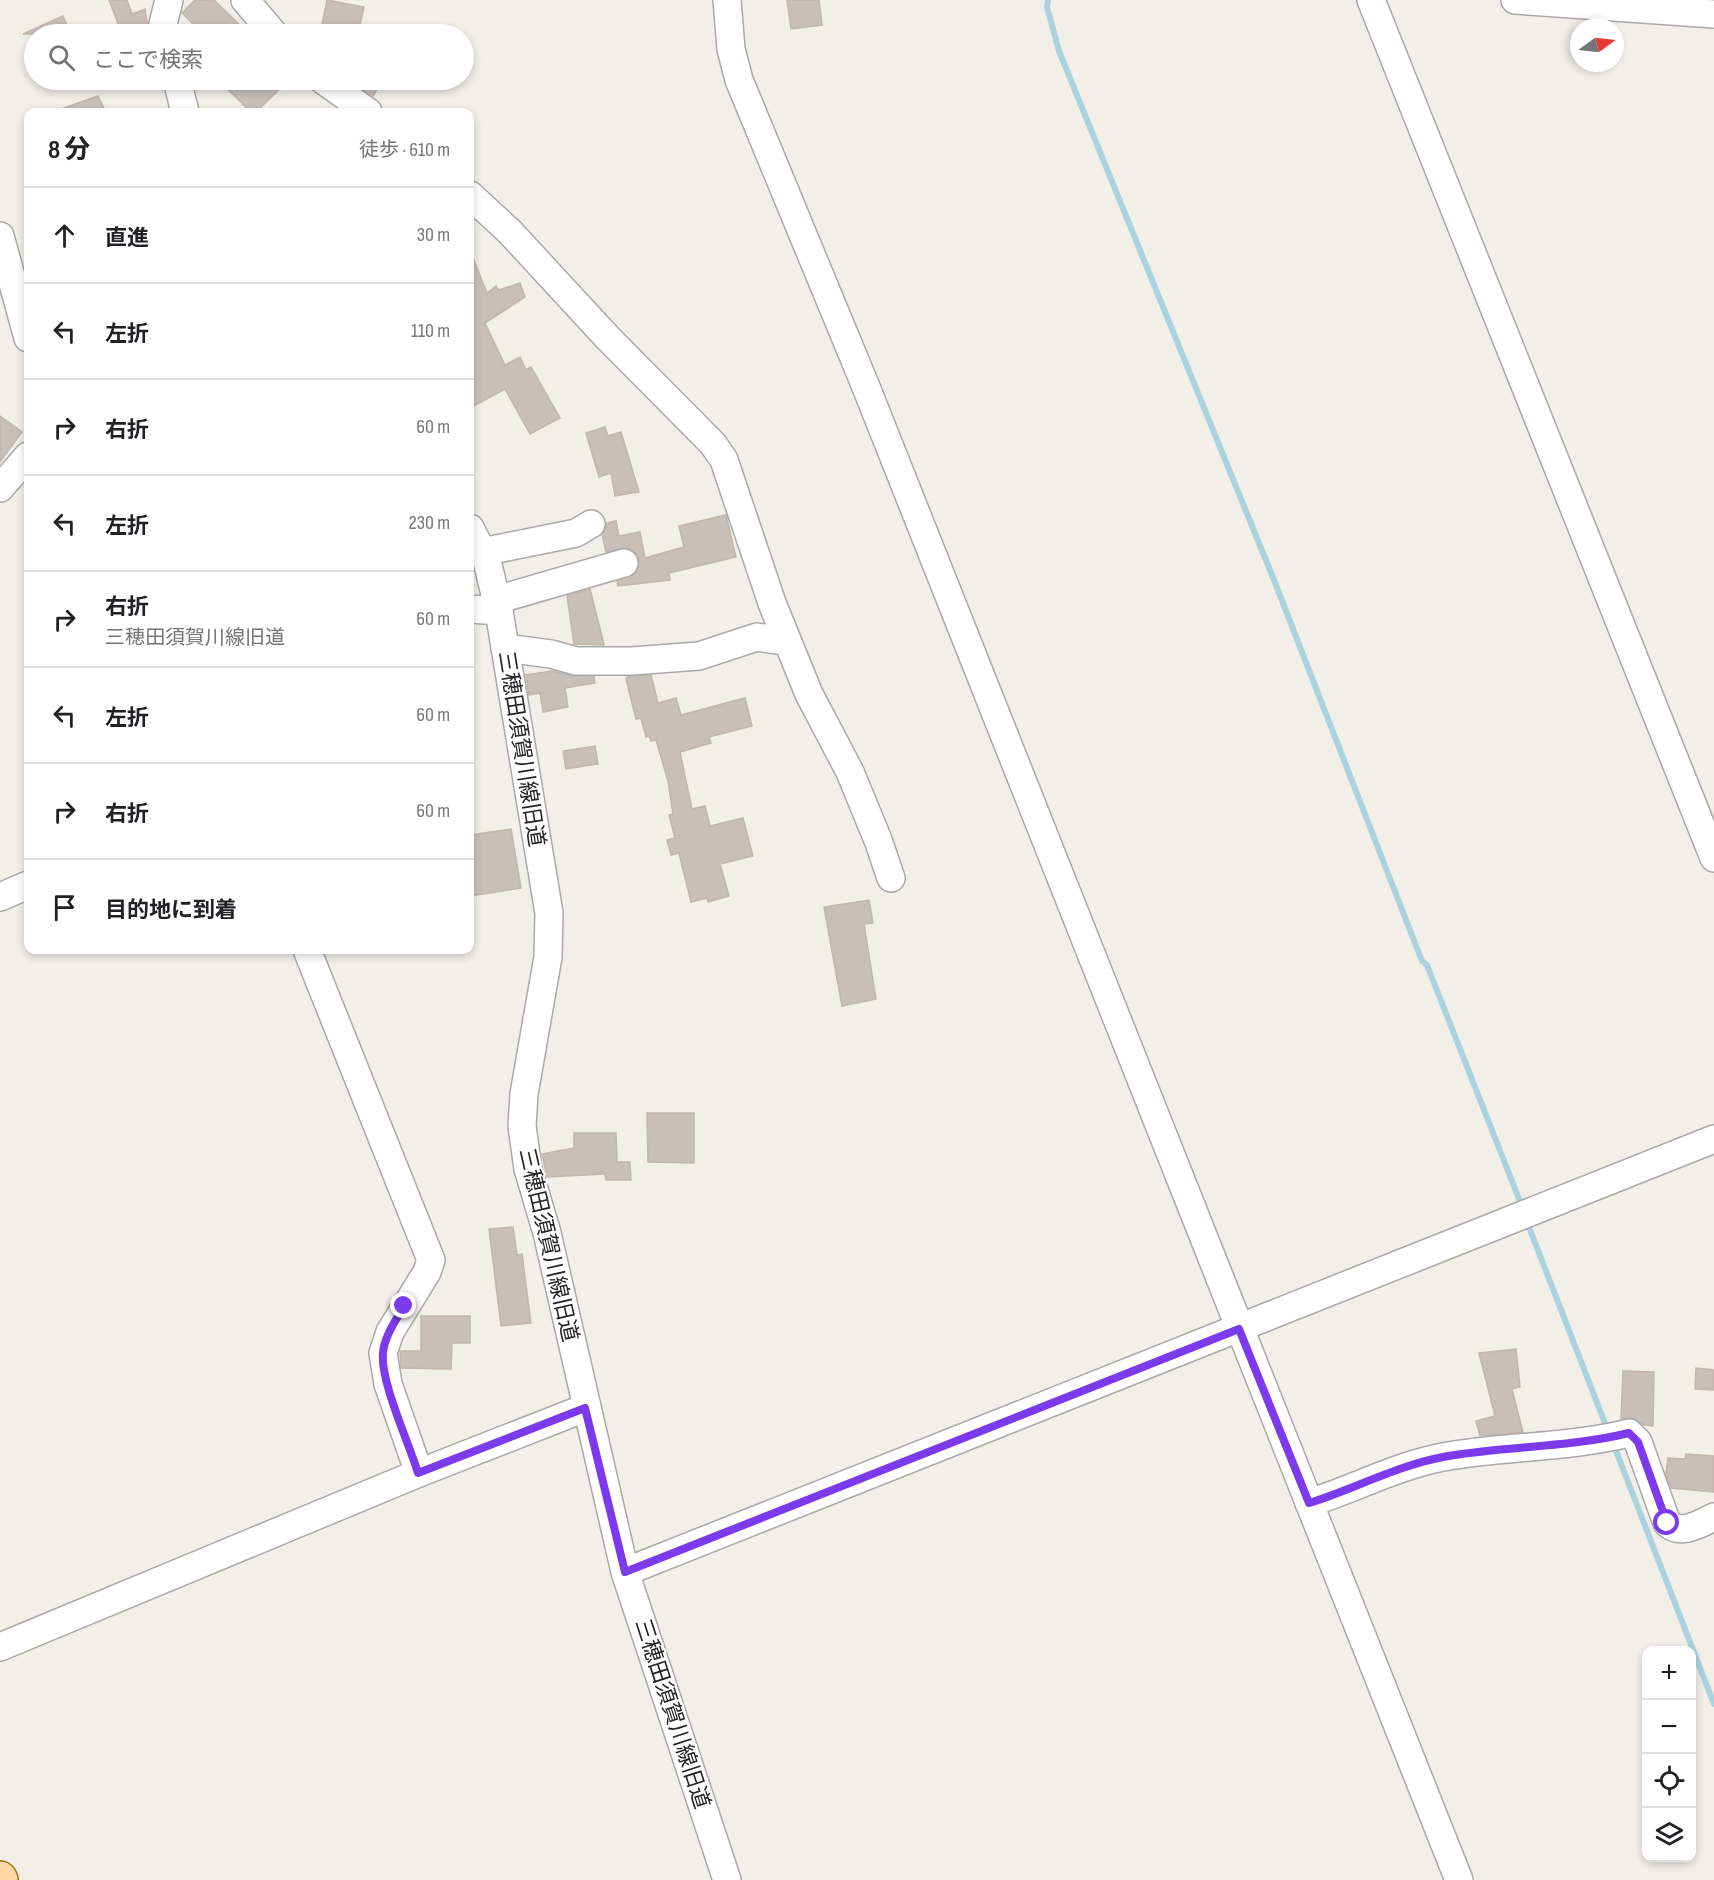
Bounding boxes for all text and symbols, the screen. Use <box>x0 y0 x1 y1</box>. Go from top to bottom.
north arrow <box>1570 18 1624 72</box>
search box <box>24 24 474 90</box>
icon: search <box>45 41 78 74</box>
text: ここで検索 <box>93 47 203 74</box>
text: 8 分 <box>48 135 90 166</box>
text: 徒歩 · 610 m <box>359 138 450 162</box>
icon: ahead <box>48 219 81 252</box>
text: 30 m <box>417 223 450 247</box>
text: 直進 <box>105 225 149 252</box>
icon: left <box>48 315 81 348</box>
text: 110 m <box>411 319 450 343</box>
text: 左折 <box>105 321 149 348</box>
icon: right <box>48 411 81 444</box>
text: 60 m <box>416 415 450 439</box>
text: 右折 <box>105 417 149 444</box>
icon: left <box>48 507 81 540</box>
text: 230 m <box>408 511 450 535</box>
text: 左折 <box>105 513 149 540</box>
text: 右折 <box>105 594 149 621</box>
icon: right <box>48 603 81 636</box>
text: 60 m <box>416 607 450 631</box>
text: 三穂田須賀川線旧道 <box>105 626 285 650</box>
street label: 三穂田須賀川線旧道 <box>492 649 550 849</box>
icon: left <box>48 699 81 732</box>
text: 60 m <box>416 703 450 727</box>
text: 左折 <box>105 705 149 732</box>
icon: right <box>48 795 81 828</box>
text: 60 m <box>416 799 450 823</box>
text: 右折 <box>105 801 149 828</box>
icon: arrive <box>48 891 81 924</box>
text: 目的地に到着 <box>105 897 237 924</box>
street label: 三穂田須賀川線旧道 <box>513 1145 583 1345</box>
route end <box>390 1292 416 1318</box>
route start <box>1653 1509 1679 1535</box>
street label: 三穂田須賀川線旧道 <box>629 1616 715 1812</box>
map controls <box>1642 1646 1696 1862</box>
button: + <box>1642 1646 1696 1700</box>
button: − <box>1642 1700 1696 1754</box>
button: locate <box>1642 1754 1696 1808</box>
button: layers <box>1642 1808 1696 1862</box>

